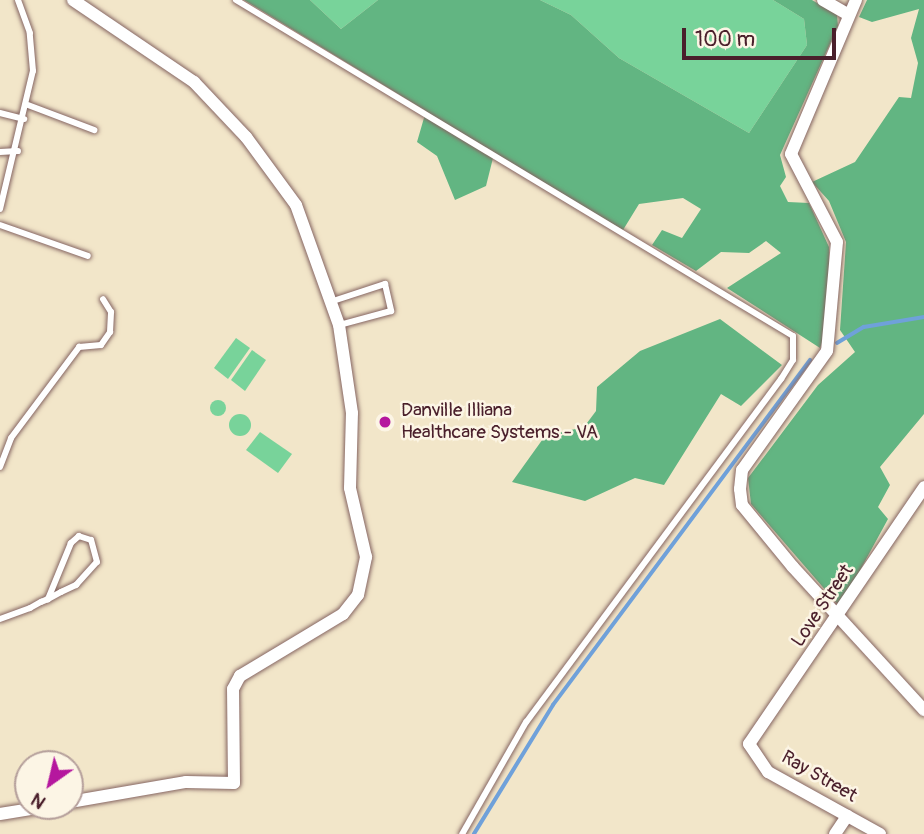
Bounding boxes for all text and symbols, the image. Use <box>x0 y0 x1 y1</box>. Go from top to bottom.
scale bar <box>686 14 840 58</box>
text: 100 m <box>695 26 755 53</box>
place label: Danville Illiana Healthcare Systems - VA <box>401 400 598 444</box>
marker: Danville Illiana Healthcare Systems - VA <box>375 412 395 432</box>
street label: Love Street <box>787 560 859 652</box>
street label: Ray Street <box>777 746 861 808</box>
north arrow <box>14 750 84 820</box>
text: N <box>26 787 50 814</box>

